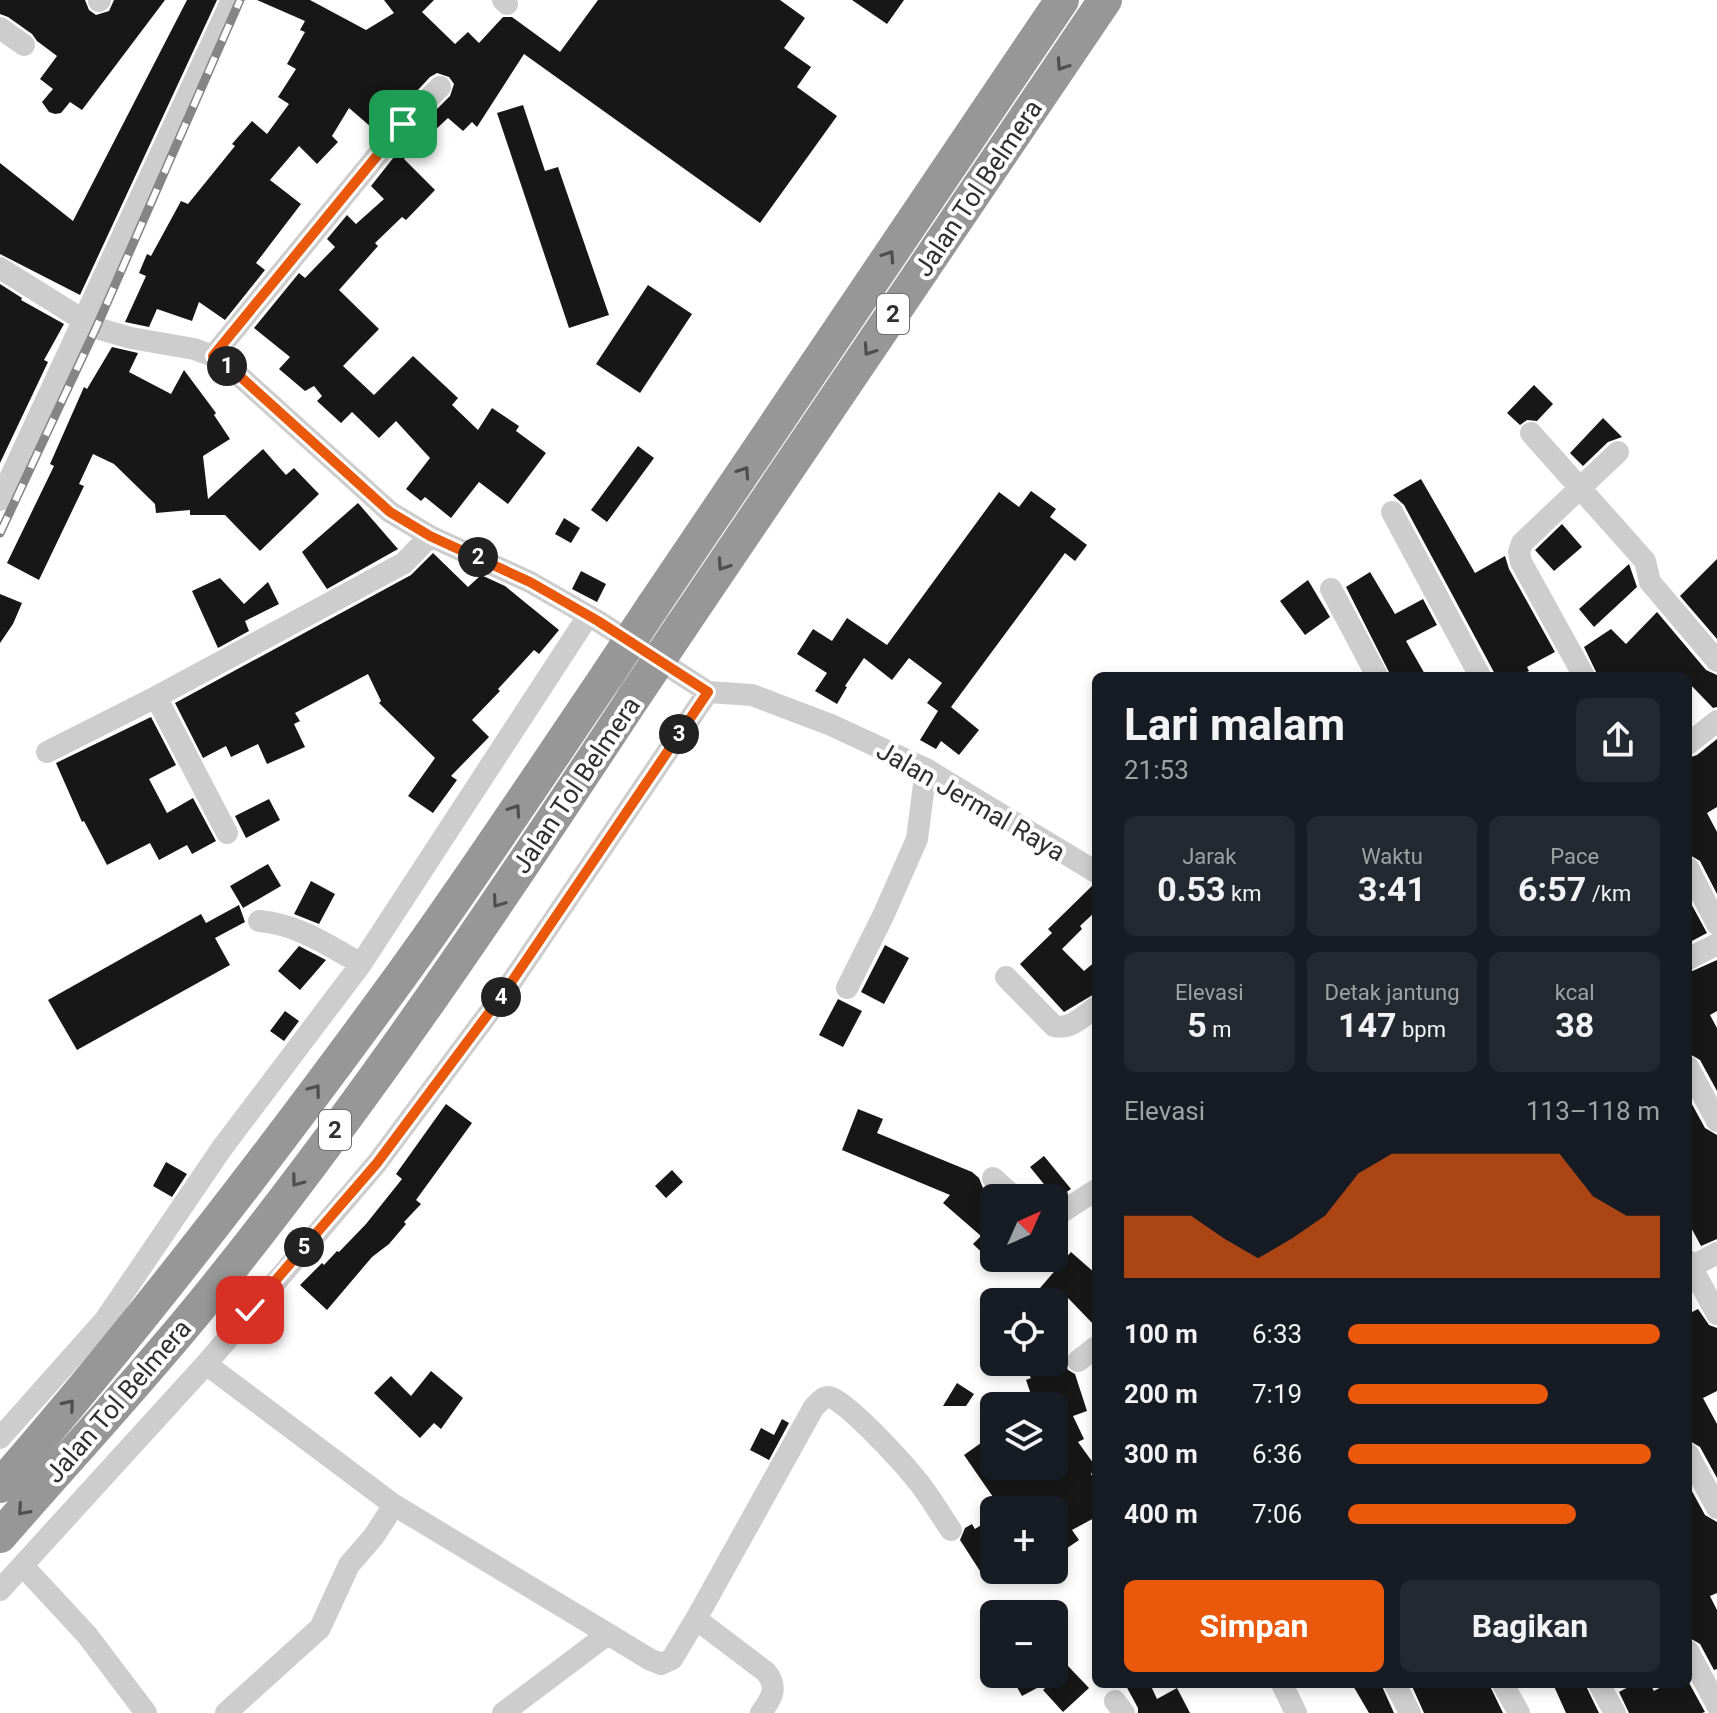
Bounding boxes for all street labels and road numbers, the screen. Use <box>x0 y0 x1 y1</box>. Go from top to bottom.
street label: Jalan Tol Belmera <box>908 94 1048 282</box>
road number: 2 <box>877 294 909 334</box>
street label: Jalan Tol Belmera <box>506 691 646 879</box>
street label: Jalan Jermal Raya <box>871 735 1071 867</box>
road number: 2 <box>319 1110 351 1150</box>
street label: Jalan Tol Belmera <box>39 1313 197 1489</box>

